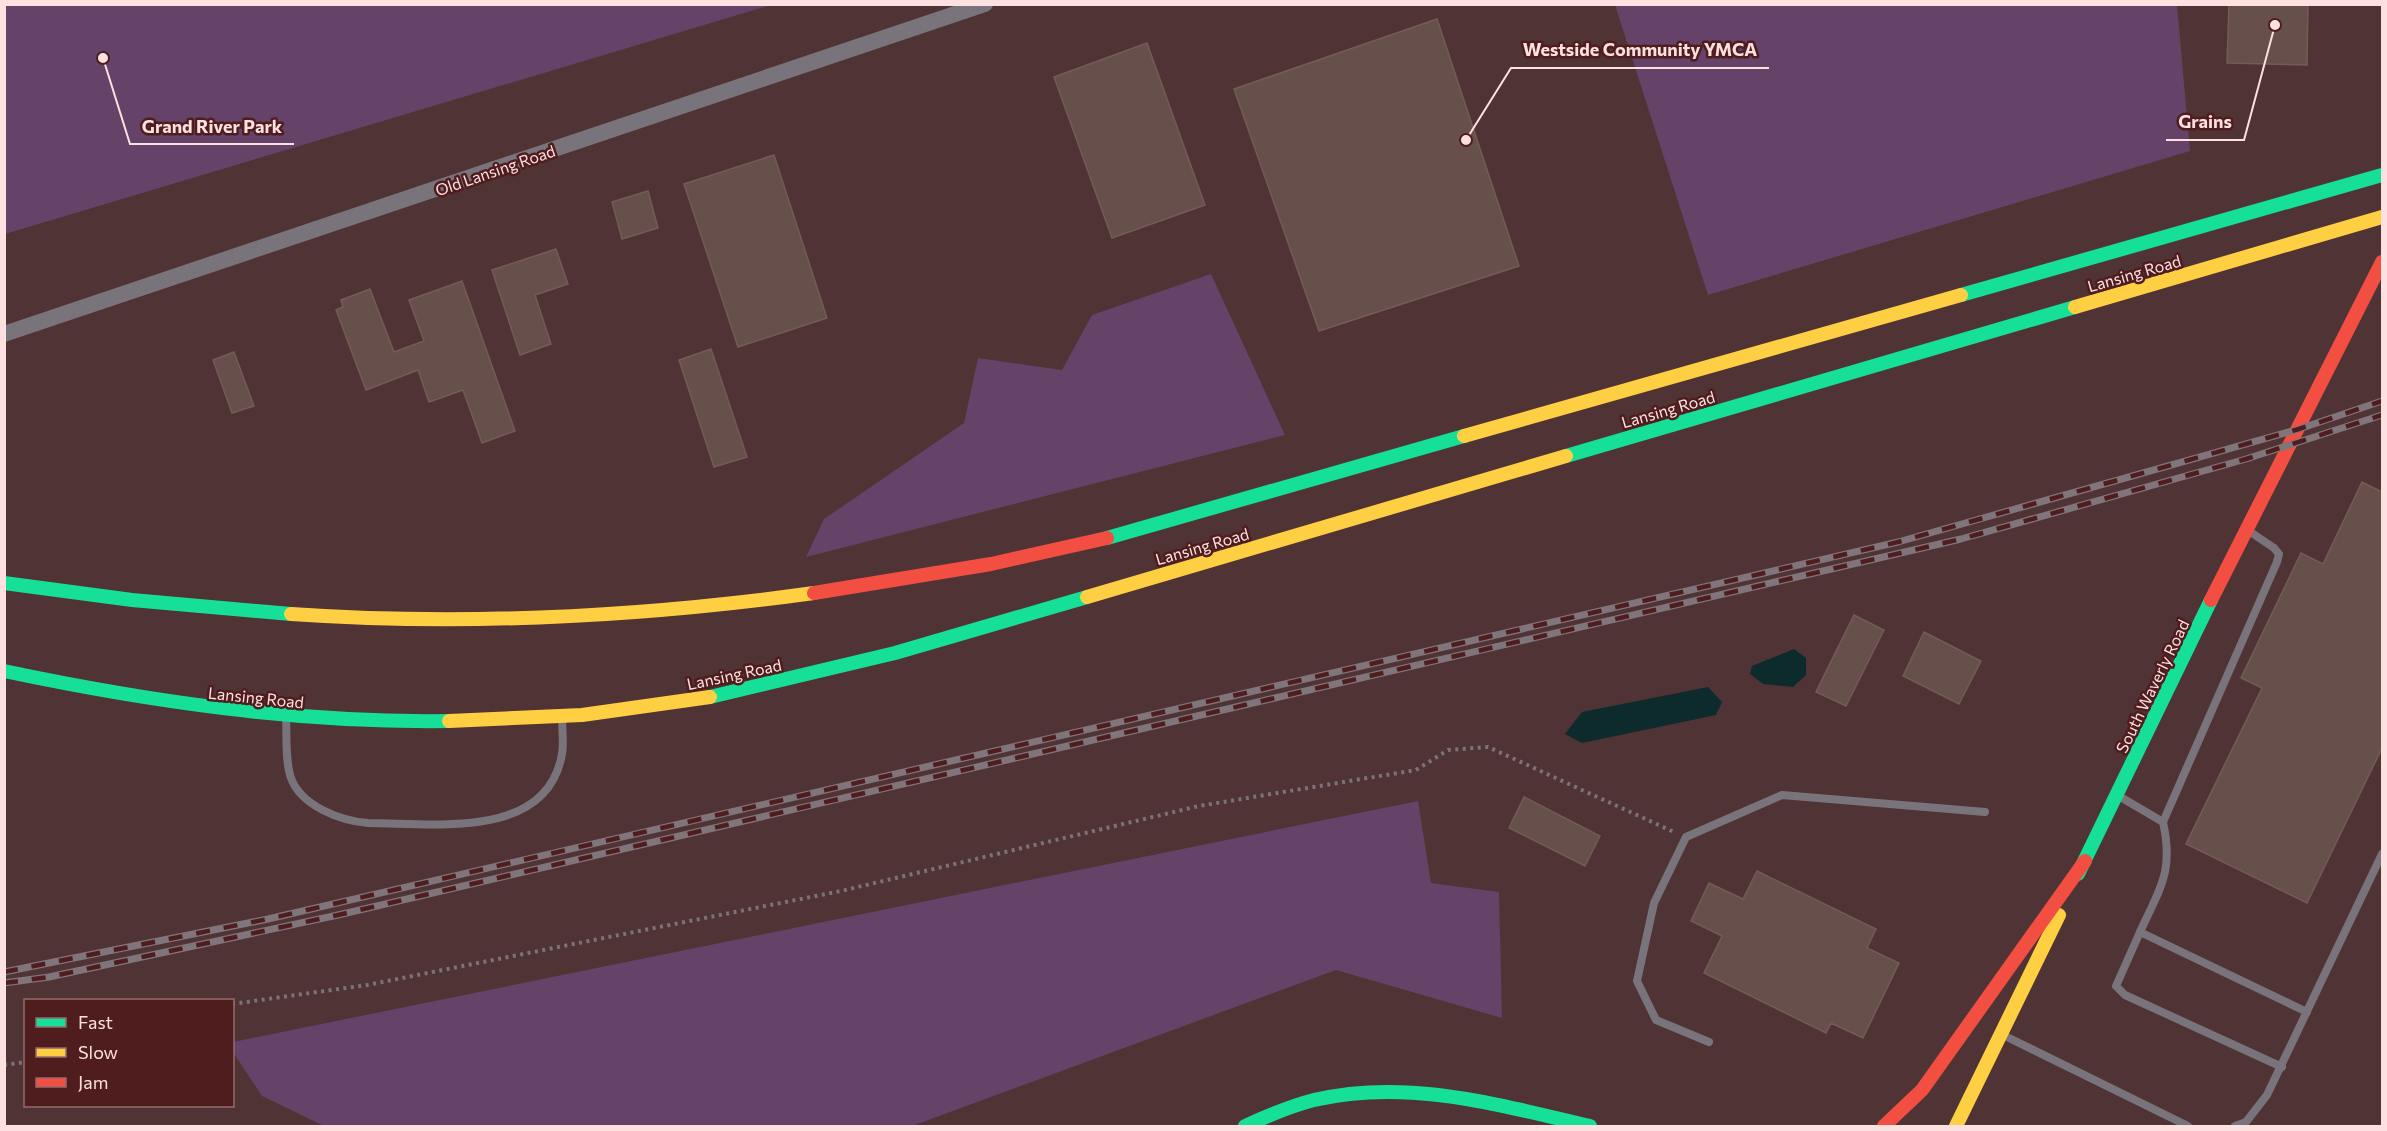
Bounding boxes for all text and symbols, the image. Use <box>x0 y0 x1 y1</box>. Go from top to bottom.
callout: Westside Community YMCA <box>1511 32 1769 68</box>
text: Westside Community YMCA <box>1523 38 1757 60</box>
callout: Grains <box>2166 104 2244 140</box>
callout: Grand River Park <box>130 108 294 144</box>
text: Grains <box>2178 110 2232 132</box>
text: Grand River Park <box>142 115 283 137</box>
street label: Old Lansing Road <box>432 141 558 199</box>
street label: Lansing Road <box>2085 251 2183 295</box>
street label: Lansing Road <box>1619 387 1717 431</box>
street label: Lansing Road <box>1153 524 1251 568</box>
street label: South Waverly Road <box>2111 616 2193 756</box>
street label: Lansing Road <box>685 655 783 693</box>
street label: Lansing Road <box>207 683 305 711</box>
legend <box>24 999 234 1107</box>
text: Fast <box>78 1011 113 1033</box>
text: Slow <box>78 1041 118 1063</box>
text: Jam <box>78 1071 108 1093</box>

